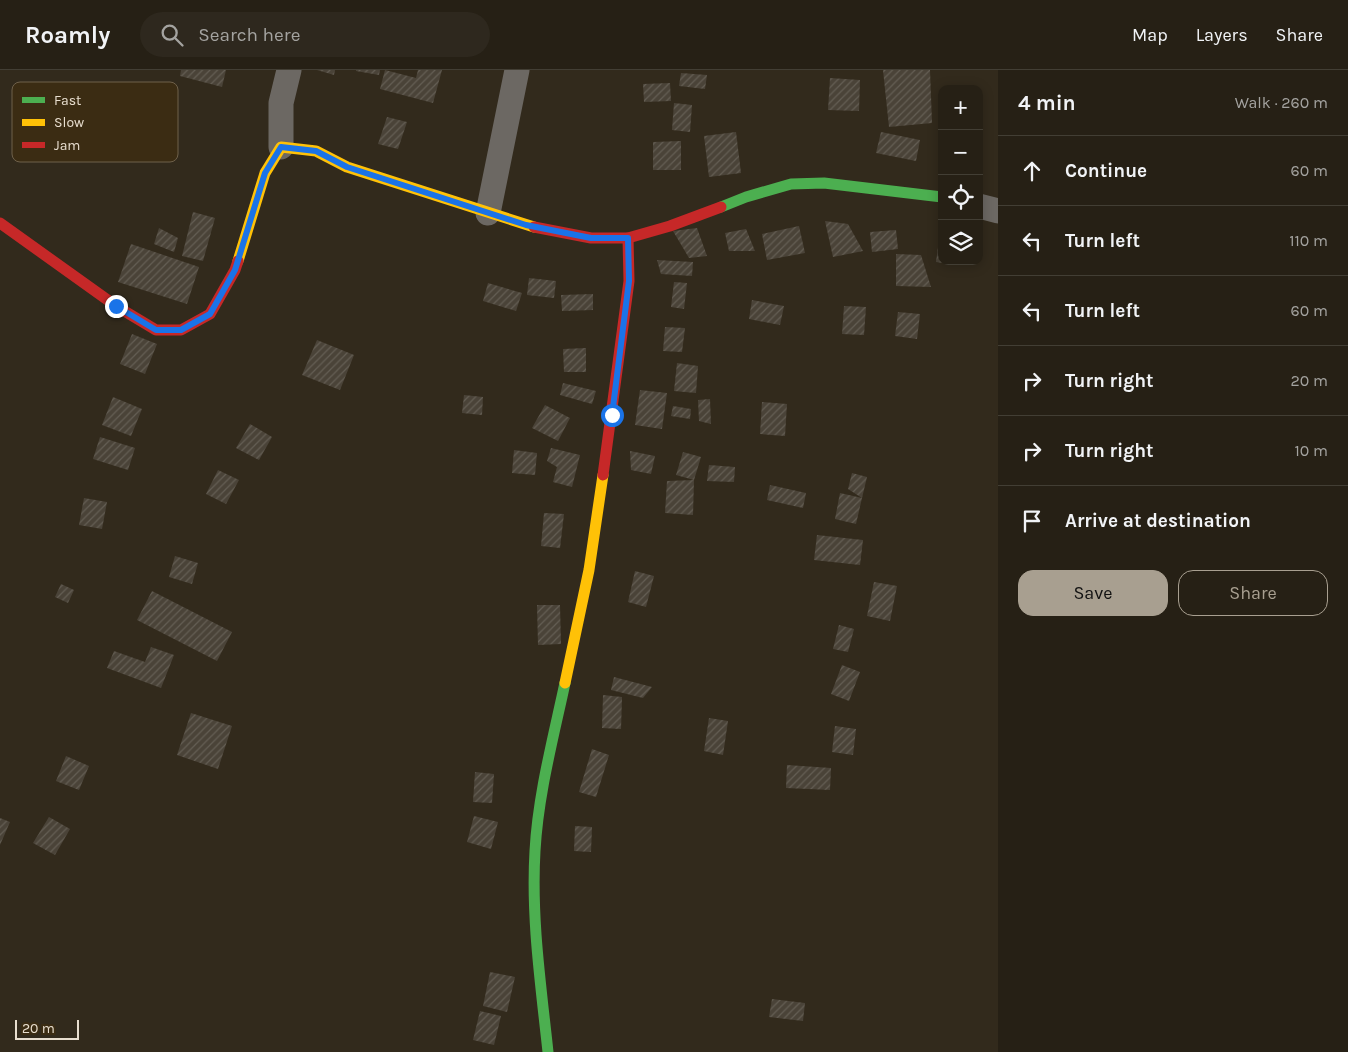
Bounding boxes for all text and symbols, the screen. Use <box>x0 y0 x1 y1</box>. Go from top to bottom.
search box <box>140 12 490 57</box>
text: Roamly <box>25 21 110 49</box>
icon: search <box>158 21 186 49</box>
text: Search here <box>198 24 300 46</box>
text: Map <box>1132 24 1168 46</box>
text: Layers <box>1196 24 1248 46</box>
text: Share <box>1276 24 1323 46</box>
legend <box>12 82 178 162</box>
map controls <box>938 85 983 265</box>
button: + <box>938 85 983 130</box>
text: 4 min <box>1018 91 1076 115</box>
text: Fast <box>54 92 81 109</box>
text: Walk · 260 m <box>1235 93 1328 112</box>
text: Slow <box>54 114 84 131</box>
button: − <box>938 130 983 175</box>
text: Jam <box>54 137 80 154</box>
icon: ahead <box>1018 157 1046 185</box>
text: Continue <box>1065 160 1147 182</box>
text: 60 m <box>1291 161 1328 180</box>
button: locate <box>938 175 983 220</box>
button: layers <box>938 220 983 265</box>
icon: left <box>1018 227 1046 255</box>
text: Turn left <box>1065 230 1140 252</box>
text: 110 m <box>1289 231 1328 250</box>
route end <box>105 295 128 318</box>
icon: left <box>1018 297 1046 325</box>
text: Turn left <box>1065 300 1140 322</box>
text: 60 m <box>1291 301 1328 320</box>
icon: right <box>1018 367 1046 395</box>
text: Turn right <box>1065 370 1154 392</box>
text: 20 m <box>1290 371 1328 390</box>
route start <box>601 404 624 427</box>
icon: right <box>1018 437 1046 465</box>
text: Turn right <box>1065 440 1154 462</box>
text: 10 m <box>1294 441 1328 460</box>
icon: arrive <box>1018 507 1046 535</box>
text: Arrive at destination <box>1065 510 1251 532</box>
button: Save <box>1018 570 1168 616</box>
button: Share <box>1178 570 1328 616</box>
scale bar <box>15 1017 79 1040</box>
text: 20 m <box>22 1020 55 1037</box>

